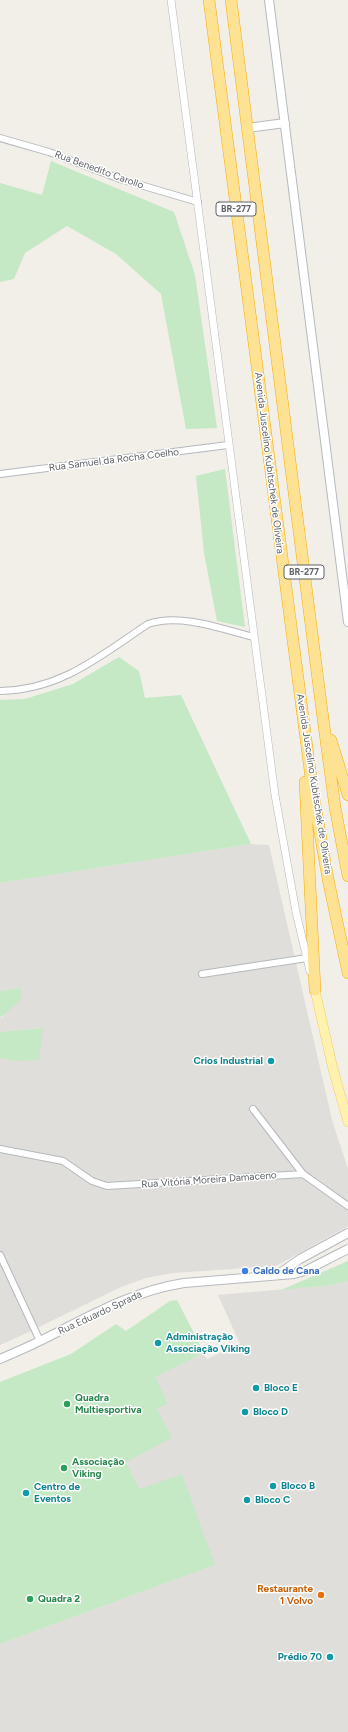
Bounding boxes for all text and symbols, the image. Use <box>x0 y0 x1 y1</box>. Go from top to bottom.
street label: Rua Benedito Carollo <box>53 148 145 192</box>
road number: BR-277 <box>216 202 256 216</box>
street label: Avenida Juscelino Kubitschek de Oliveira <box>252 372 286 554</box>
street label: Rua Samuel da Rocha Coelho <box>48 446 180 474</box>
road number: BR-277 <box>284 565 324 579</box>
street label: Avenida Juscelino Kubitschek de Oliveira <box>294 693 334 875</box>
place label: Crios Industrial <box>193 1055 263 1067</box>
marker: Crios Industrial <box>266 1056 276 1066</box>
street label: Rua Vitória Moreira Damaceno <box>141 1169 277 1191</box>
place label: Caldo de Cana <box>253 1265 320 1277</box>
marker: Caldo de Cana <box>240 1266 250 1276</box>
street label: Rua Eduardo Sprada <box>56 1288 144 1338</box>
place label: Administração Associação Viking <box>166 1331 250 1354</box>
marker: Administração Associação Viking <box>153 1338 163 1348</box>
place label: Bloco E <box>264 1382 298 1394</box>
marker: Bloco E <box>251 1383 261 1393</box>
place label: Quadra Multiesportiva <box>75 1392 142 1416</box>
marker: Quadra Multiesportiva <box>62 1399 72 1409</box>
place label: Bloco D <box>253 1406 288 1418</box>
marker: Bloco D <box>240 1407 250 1417</box>
place label: Associação Viking <box>72 1456 124 1480</box>
marker: Associação Viking <box>59 1463 69 1473</box>
place label: Bloco B <box>281 1480 315 1492</box>
place label: Centro de Eventos <box>34 1481 80 1504</box>
marker: Bloco B <box>268 1481 278 1491</box>
marker: Centro de Eventos <box>21 1488 31 1498</box>
place label: Bloco C <box>255 1494 290 1506</box>
marker: Bloco C <box>242 1495 252 1505</box>
place label: Restaurante 1 Volvo <box>257 1583 313 1606</box>
marker: Restaurante 1 Volvo <box>316 1590 326 1600</box>
place label: Quadra 2 <box>38 1593 80 1605</box>
marker: Quadra 2 <box>25 1594 35 1604</box>
place label: Prédio 70 <box>278 1651 322 1663</box>
marker: Prédio 70 <box>325 1652 335 1662</box>

